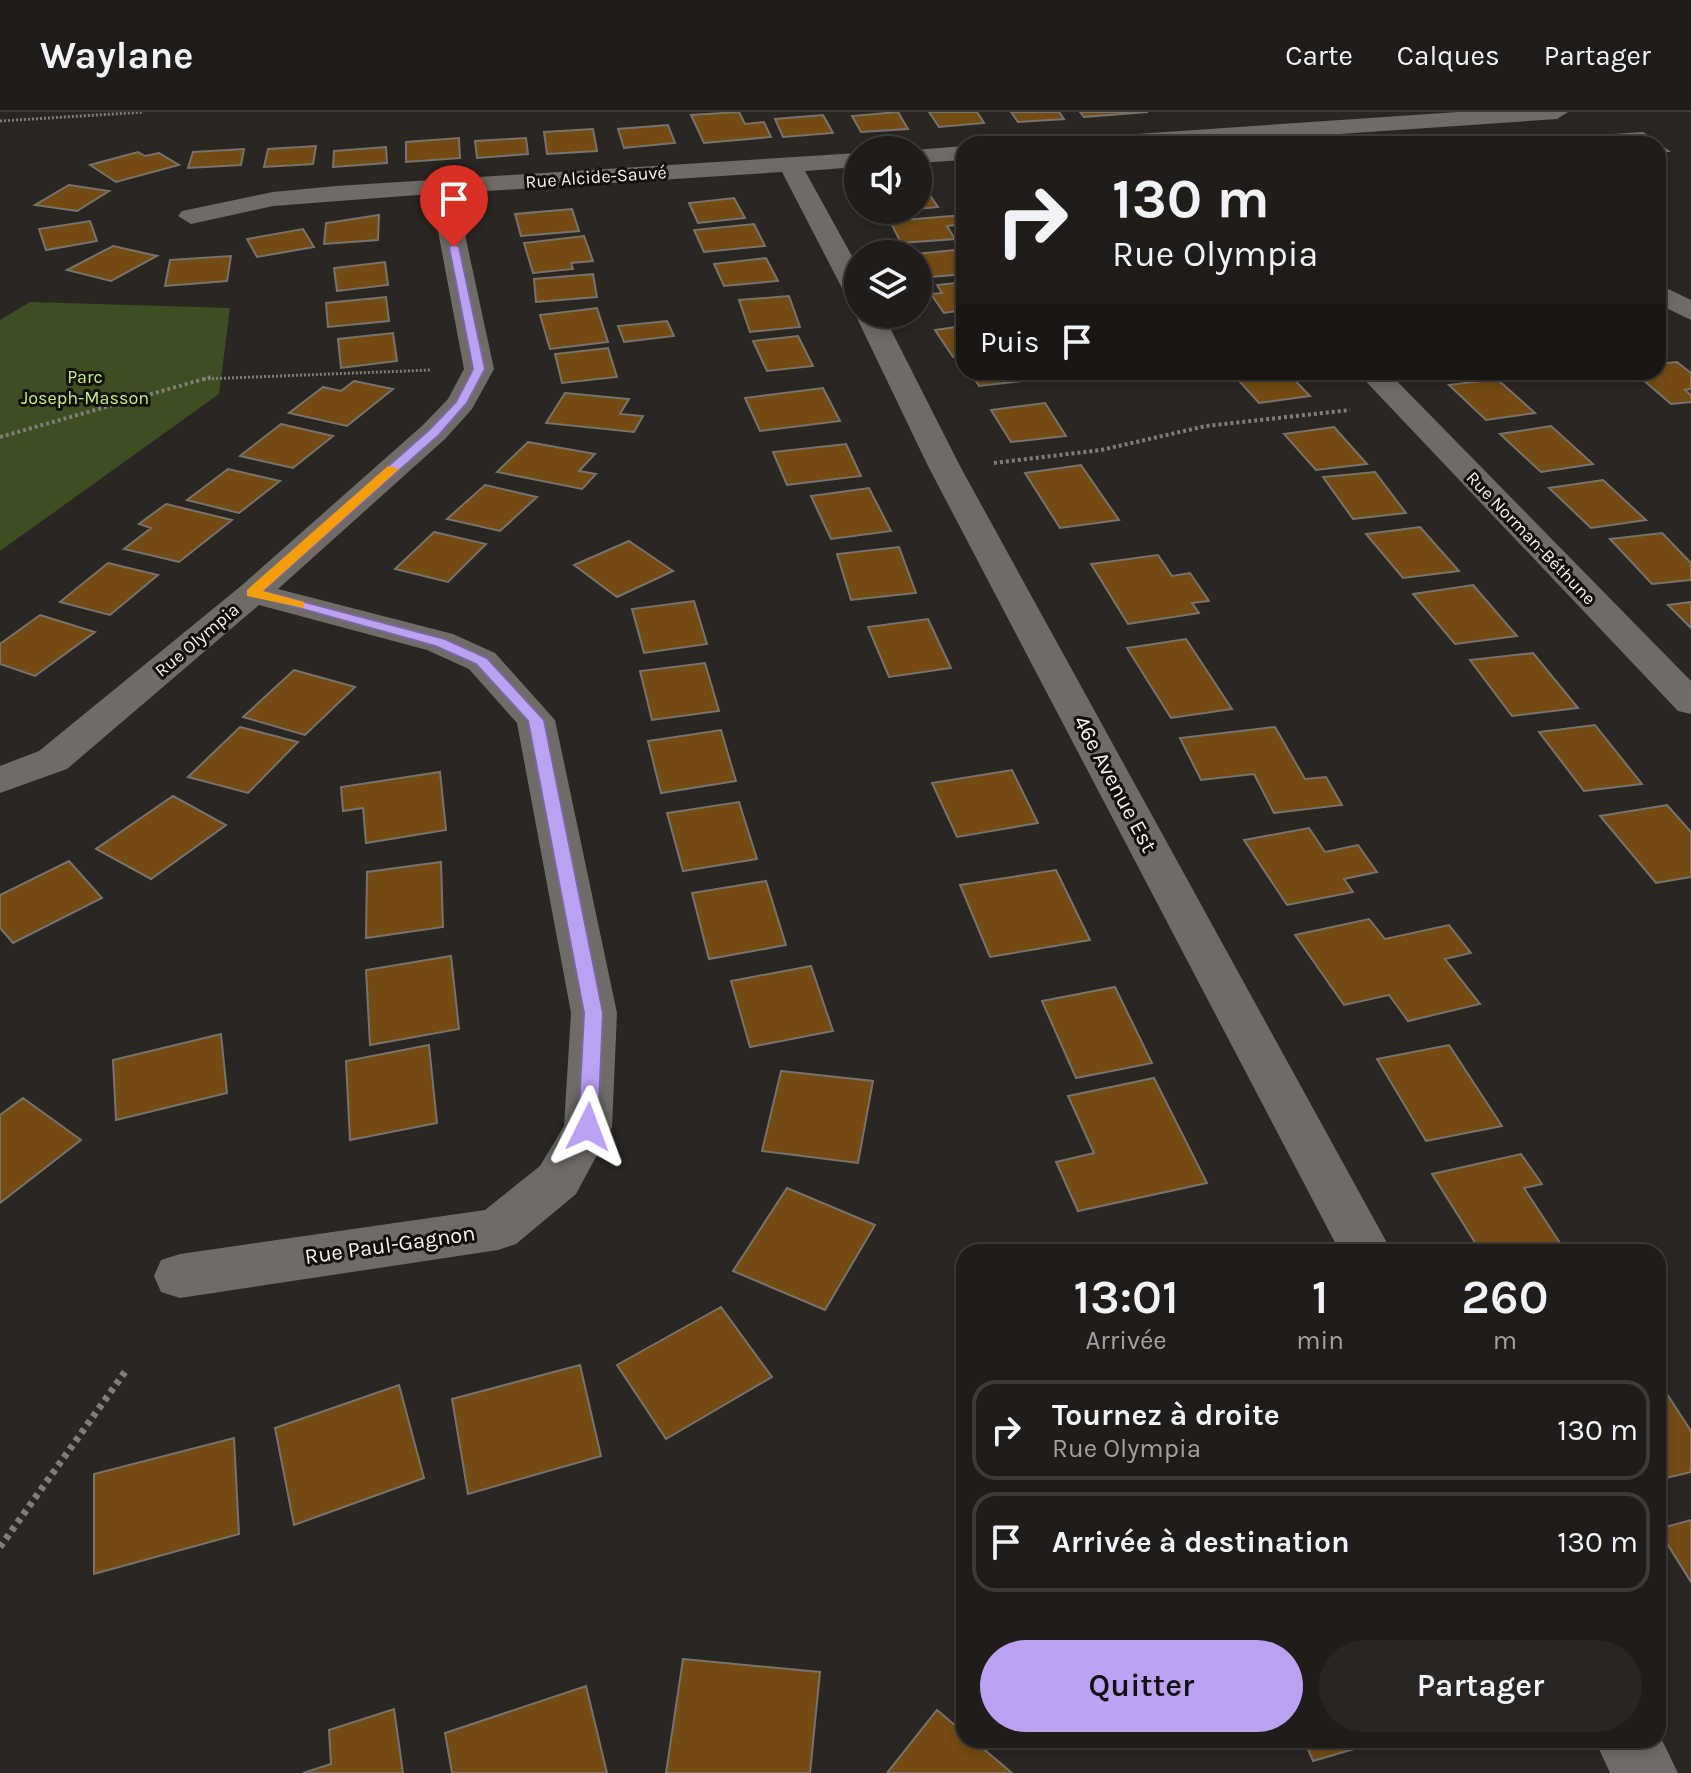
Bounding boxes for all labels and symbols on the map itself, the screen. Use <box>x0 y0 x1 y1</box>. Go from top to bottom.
street label: Rue Alcide-Sauvé <box>525 161 667 193</box>
pin <box>420 165 488 247</box>
park label: Parc Joseph-Masson <box>21 366 149 409</box>
street label: Rue Norman-Béthune <box>1462 467 1600 609</box>
street label: Rue Olympia <box>150 598 244 682</box>
street label: 46e Avenue Est <box>1068 711 1162 857</box>
position arrow <box>546 1085 630 1169</box>
street label: Rue Paul-Gagnon <box>303 1220 477 1270</box>

